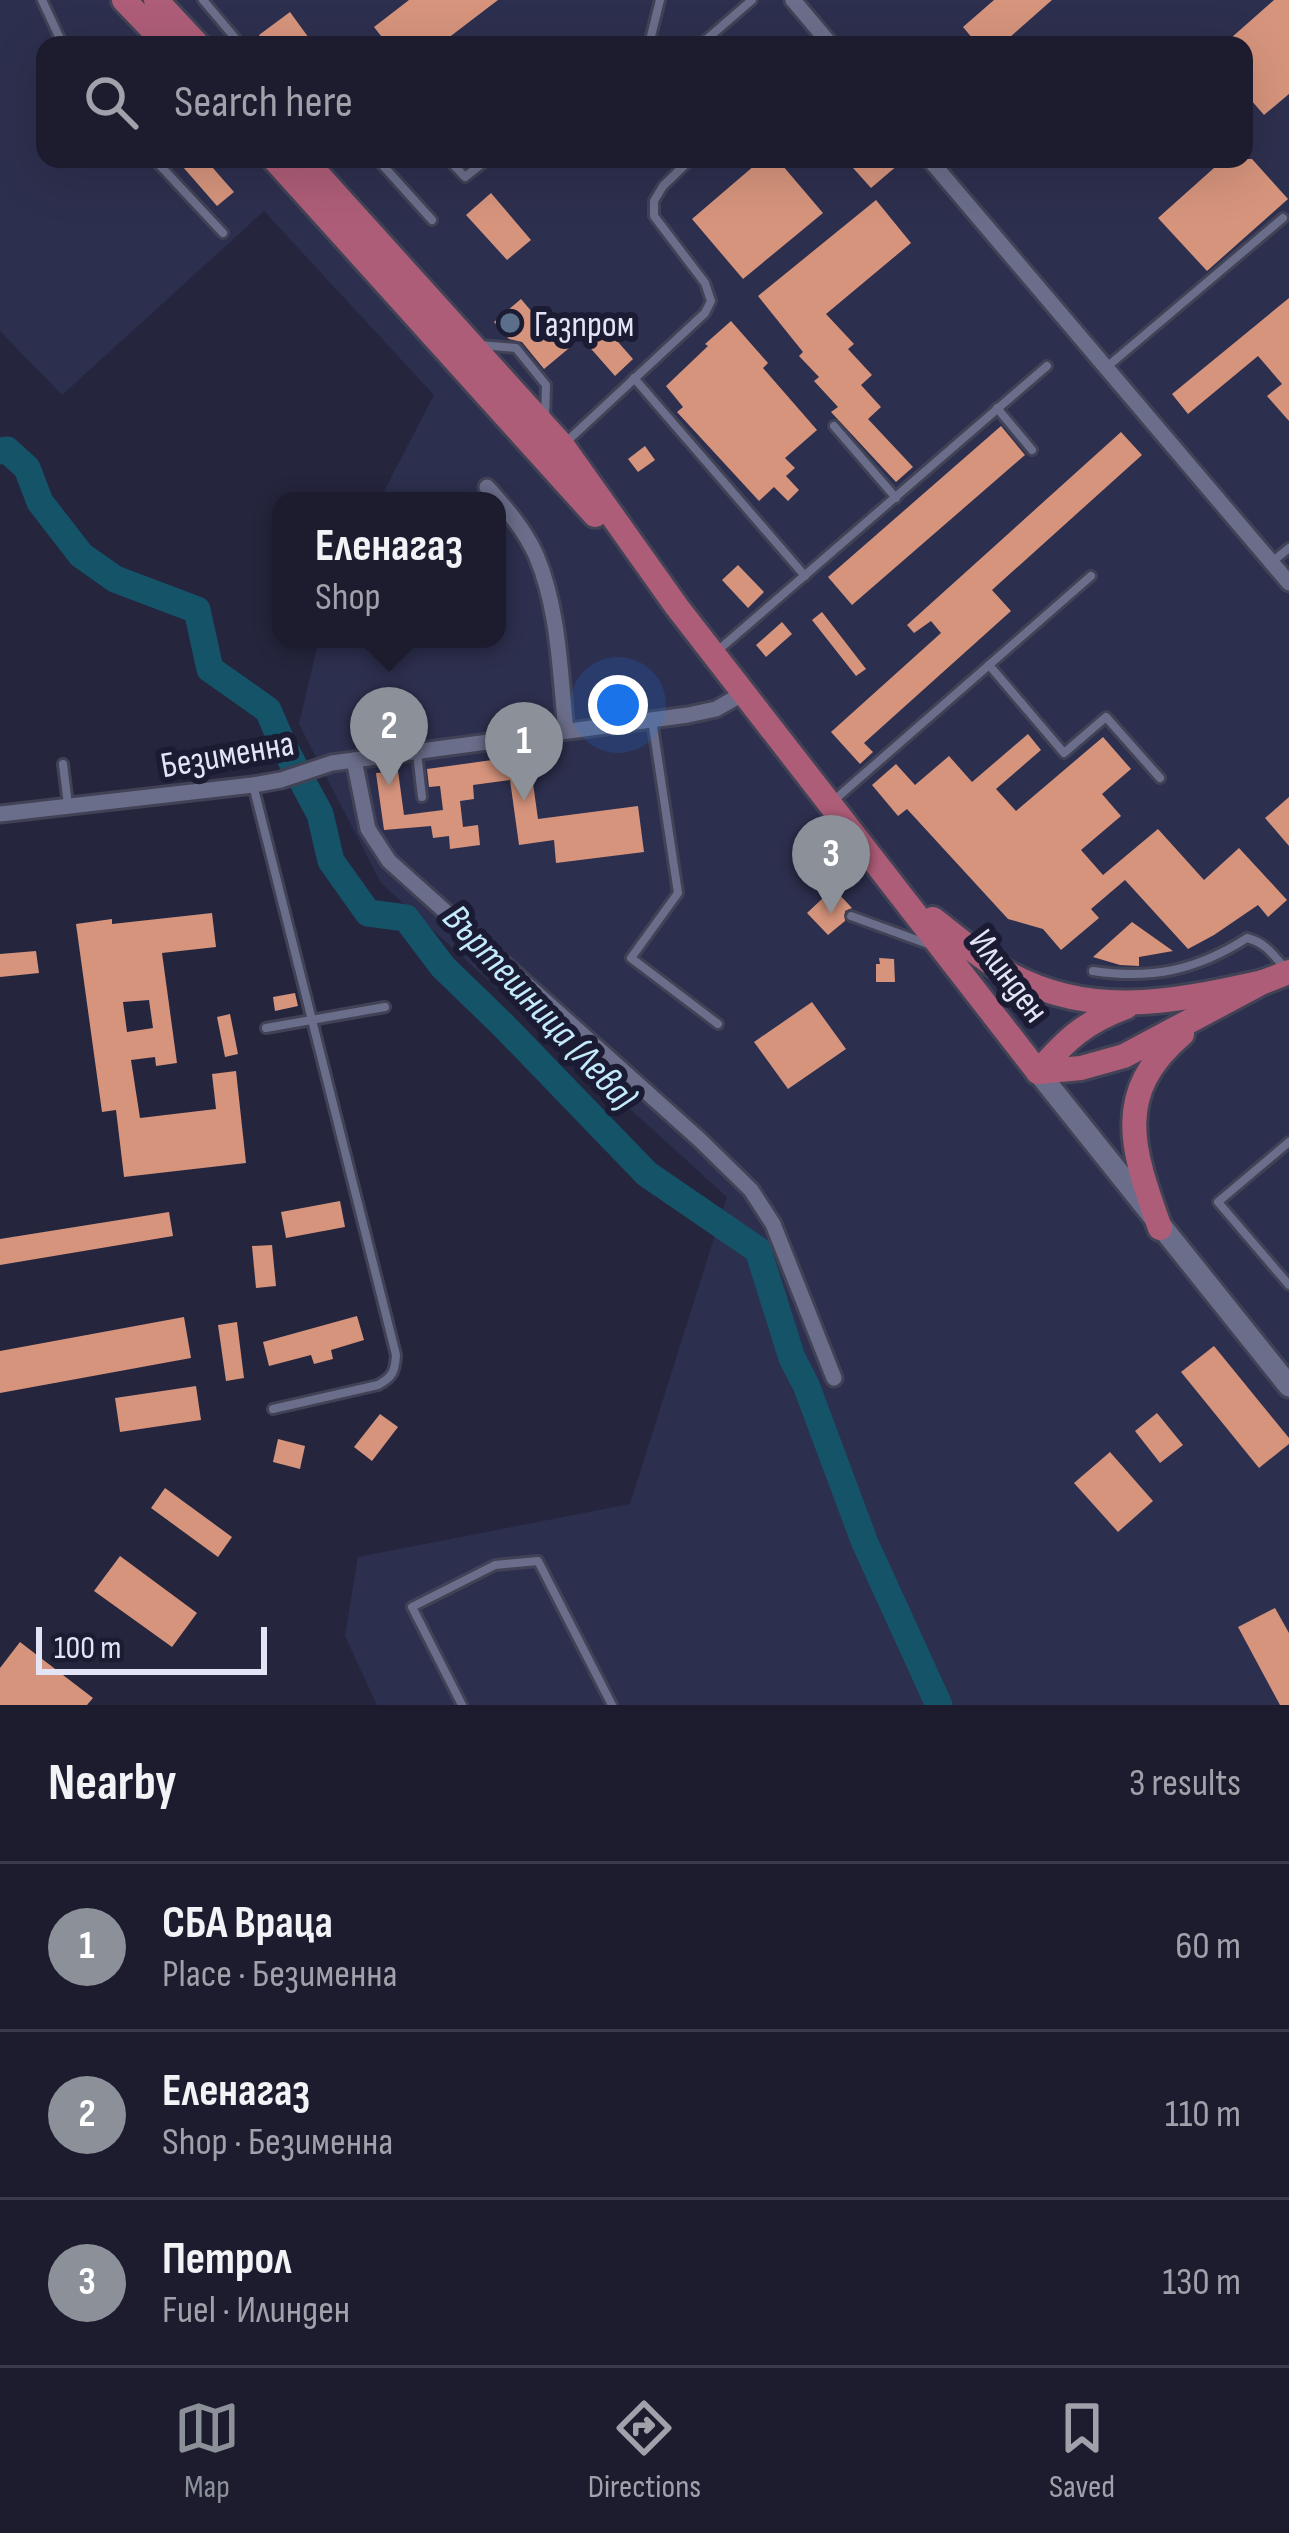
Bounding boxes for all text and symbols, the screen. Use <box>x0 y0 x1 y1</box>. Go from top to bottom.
search box <box>36 36 1253 168</box>
icon: search <box>78 69 144 135</box>
text: Search here <box>174 75 353 130</box>
place label: Газпром <box>534 304 634 347</box>
marker: Газпром <box>497 310 523 336</box>
popup <box>272 492 506 648</box>
text: Еленагаз <box>315 519 463 574</box>
text: Shop <box>315 574 381 621</box>
your location <box>588 675 648 735</box>
pin: 2 <box>350 687 428 786</box>
pin: 1 <box>485 702 563 801</box>
street label: Безименна <box>158 723 297 788</box>
pin: 3 <box>792 815 870 914</box>
water label: Въртешница (Лева) <box>432 895 647 1120</box>
street label: Илинден <box>959 922 1057 1031</box>
scale bar <box>36 1621 267 1674</box>
text: 100 m <box>54 1628 121 1668</box>
text: Nearby <box>48 1753 177 1814</box>
text: 3 results <box>1129 1760 1241 1807</box>
text: СБА Враца <box>162 1896 333 1951</box>
text: 1 <box>79 1923 95 1970</box>
text: 60 m <box>1175 1923 1241 1970</box>
text: Place · Безименна <box>162 1951 398 1998</box>
text: Еленагаз <box>162 2064 310 2119</box>
text: 2 <box>78 2091 96 2138</box>
text: 110 m <box>1165 2091 1241 2138</box>
text: Shop · Безименна <box>162 2119 393 2166</box>
text: Петрол <box>162 2232 292 2287</box>
text: 3 <box>78 2259 96 2306</box>
text: 130 m <box>1162 2259 1241 2306</box>
text: Fuel · Илинден <box>162 2287 350 2334</box>
tab: Map <box>174 2395 240 2507</box>
tab: Directions <box>588 2395 701 2507</box>
tab: Saved <box>1049 2395 1115 2507</box>

